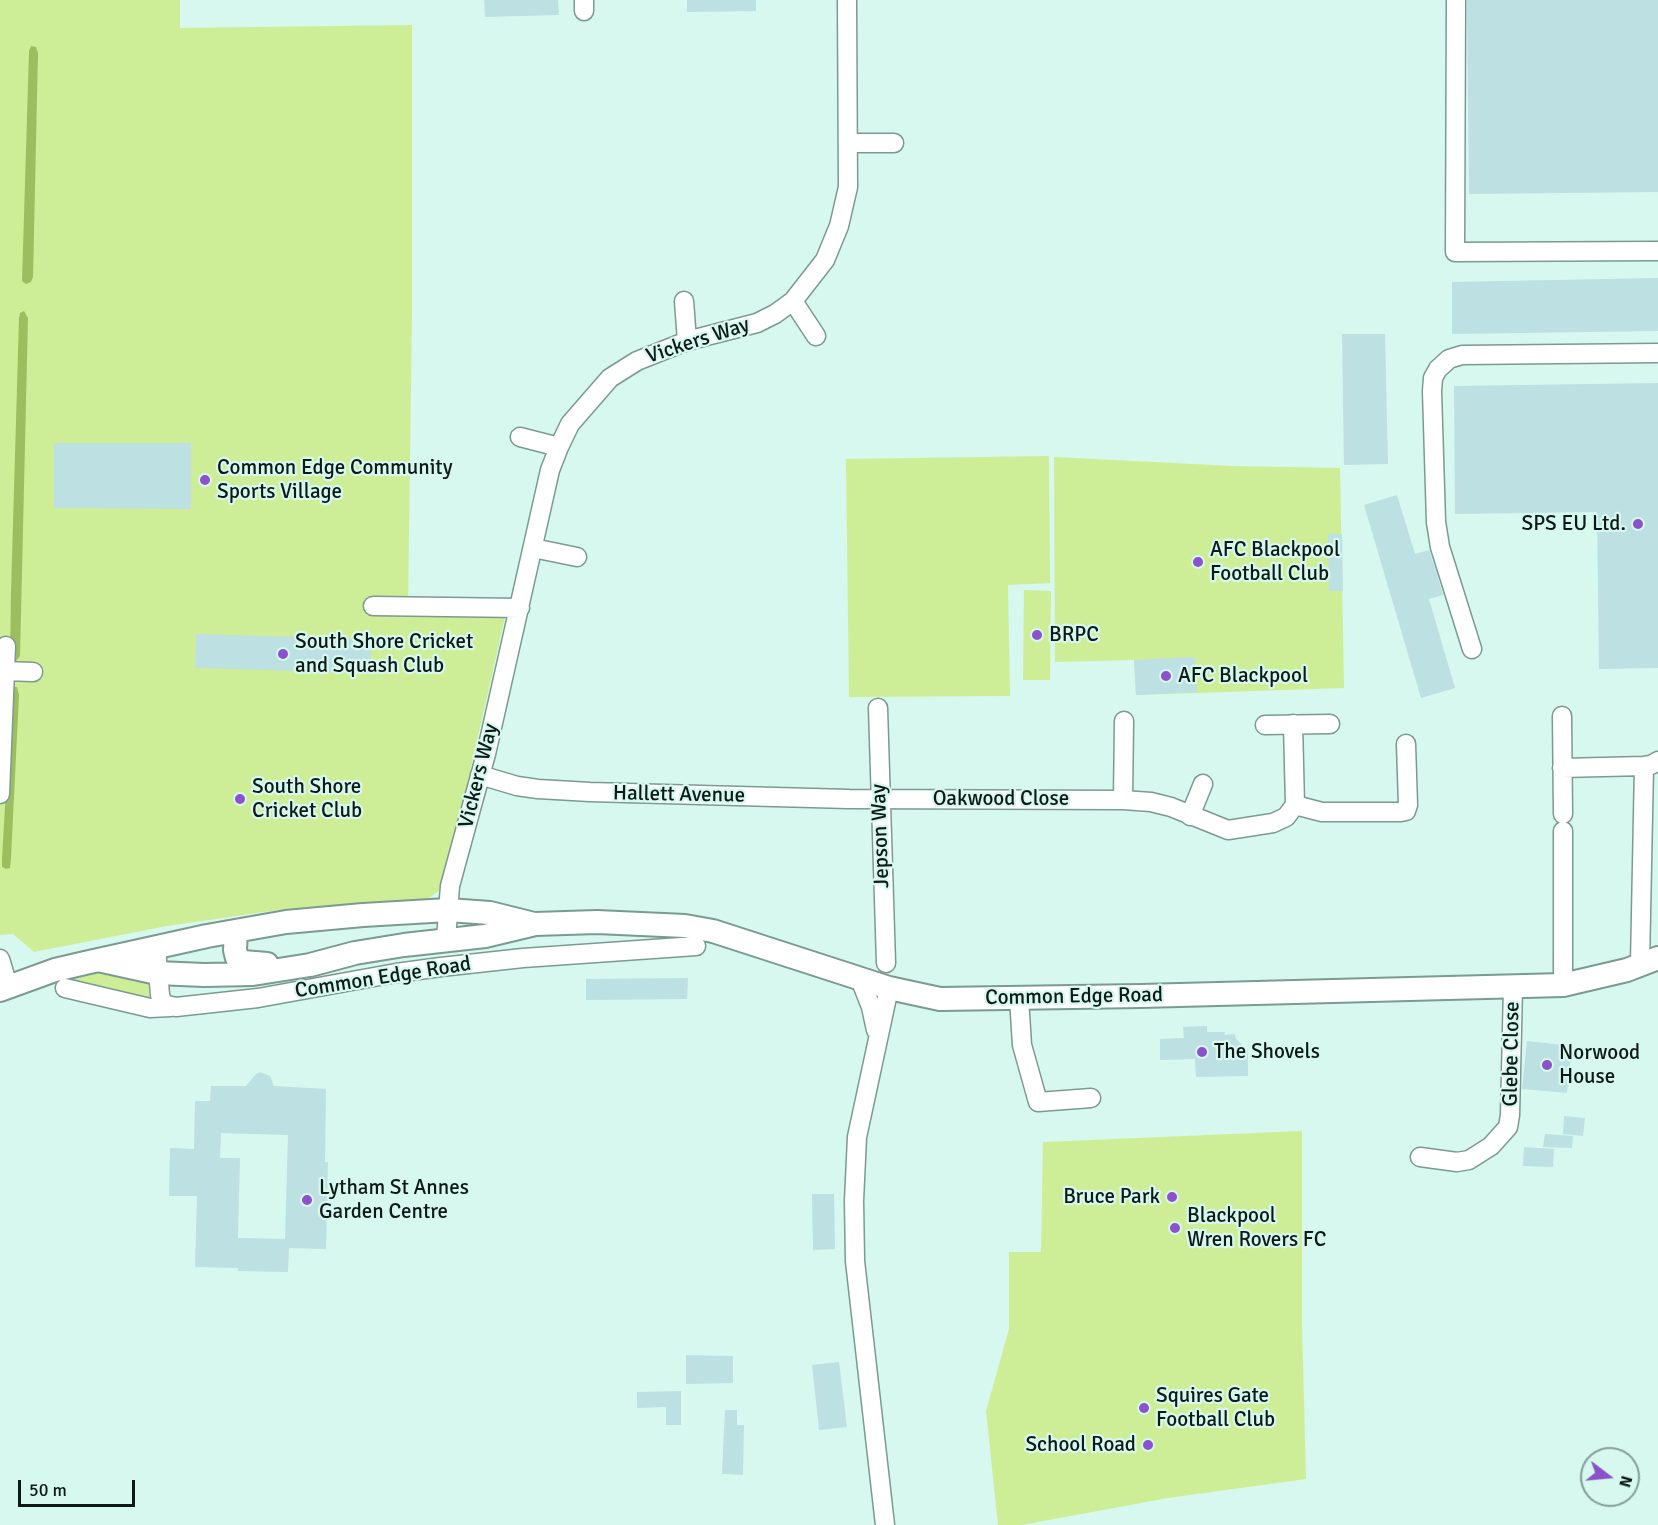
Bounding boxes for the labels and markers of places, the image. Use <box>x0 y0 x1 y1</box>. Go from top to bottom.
place label: Common Edge Community Sports Village <box>217 455 453 505</box>
marker: Common Edge Community Sports Village <box>198 473 212 487</box>
place label: SPS EU Ltd. <box>1522 511 1626 537</box>
marker: SPS EU Ltd. <box>1631 517 1645 531</box>
place label: AFC Blackpool Football Club <box>1210 537 1340 587</box>
marker: AFC Blackpool Football Club <box>1191 555 1205 569</box>
place label: BRPC <box>1049 622 1099 648</box>
marker: BRPC <box>1030 628 1044 642</box>
place label: South Shore Cricket and Squash Club <box>295 629 473 679</box>
marker: South Shore Cricket and Squash Club <box>276 647 290 661</box>
place label: AFC Blackpool <box>1178 663 1308 689</box>
marker: AFC Blackpool <box>1159 669 1173 683</box>
place label: South Shore Cricket Club <box>252 774 362 824</box>
marker: South Shore Cricket Club <box>233 792 247 806</box>
place label: The Shovels <box>1214 1039 1320 1065</box>
place label: Norwood House <box>1559 1040 1640 1090</box>
marker: The Shovels <box>1195 1045 1209 1059</box>
marker: Norwood House <box>1540 1058 1554 1072</box>
place label: Lytham St Annes Garden Centre <box>319 1175 469 1225</box>
place label: Bruce Park <box>1063 1184 1160 1210</box>
marker: Bruce Park <box>1165 1190 1179 1204</box>
marker: Lytham St Annes Garden Centre <box>300 1193 314 1207</box>
place label: Blackpool Wren Rovers FC <box>1187 1203 1326 1253</box>
marker: Blackpool Wren Rovers FC <box>1168 1221 1182 1235</box>
place label: Squires Gate Football Club <box>1156 1383 1275 1433</box>
marker: Squires Gate Football Club <box>1137 1401 1151 1415</box>
place label: School Road <box>1025 1432 1136 1458</box>
marker: School Road <box>1141 1438 1155 1452</box>

